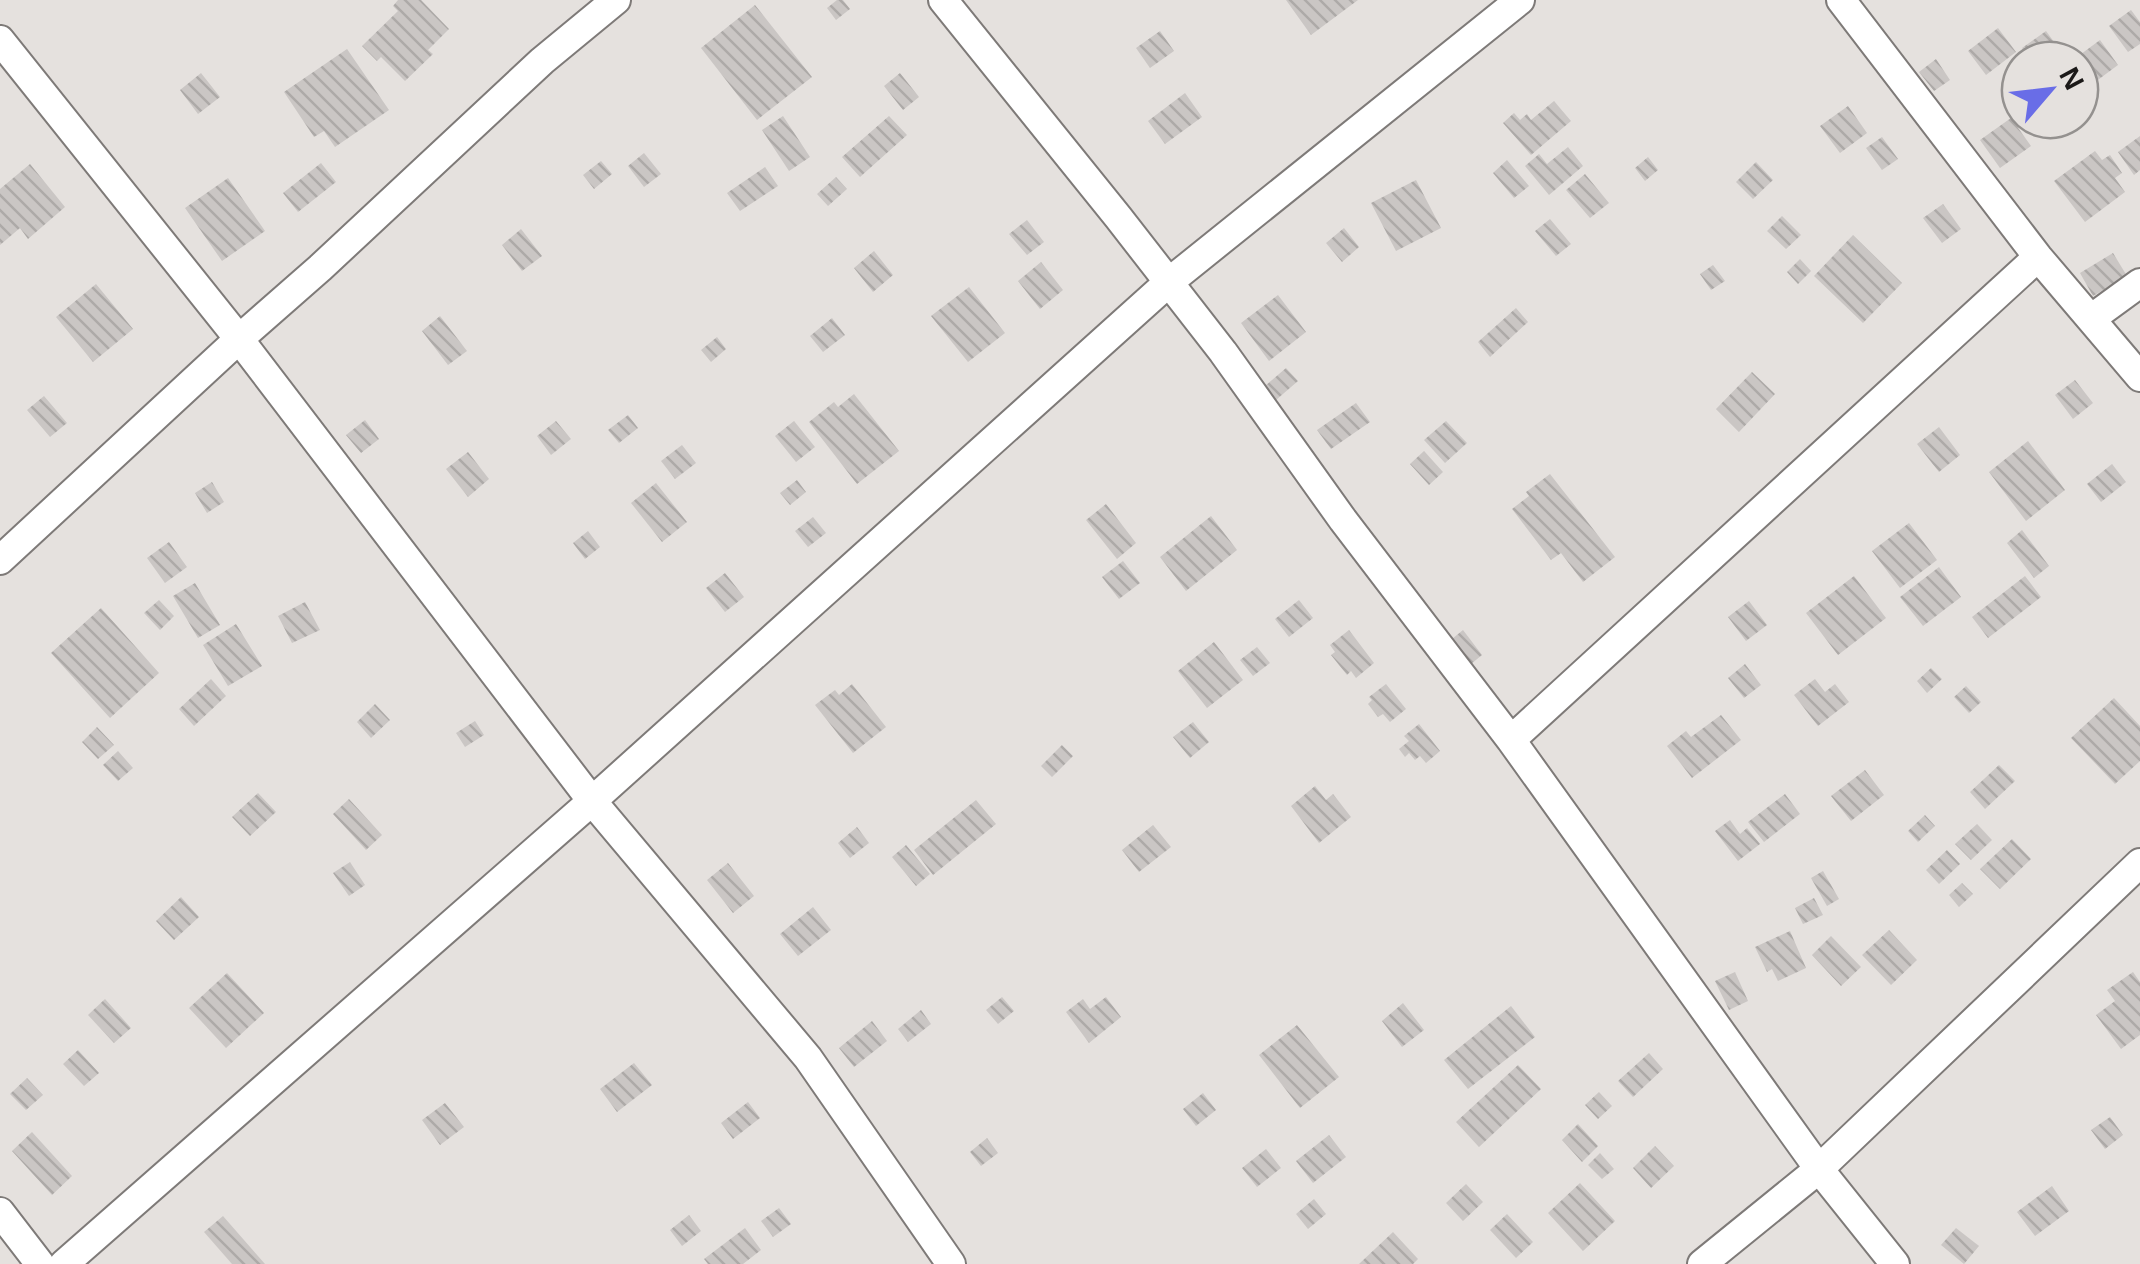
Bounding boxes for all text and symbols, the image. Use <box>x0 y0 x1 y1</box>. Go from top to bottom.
north arrow <box>2000 40 2100 140</box>
text: N <box>2053 62 2090 95</box>

